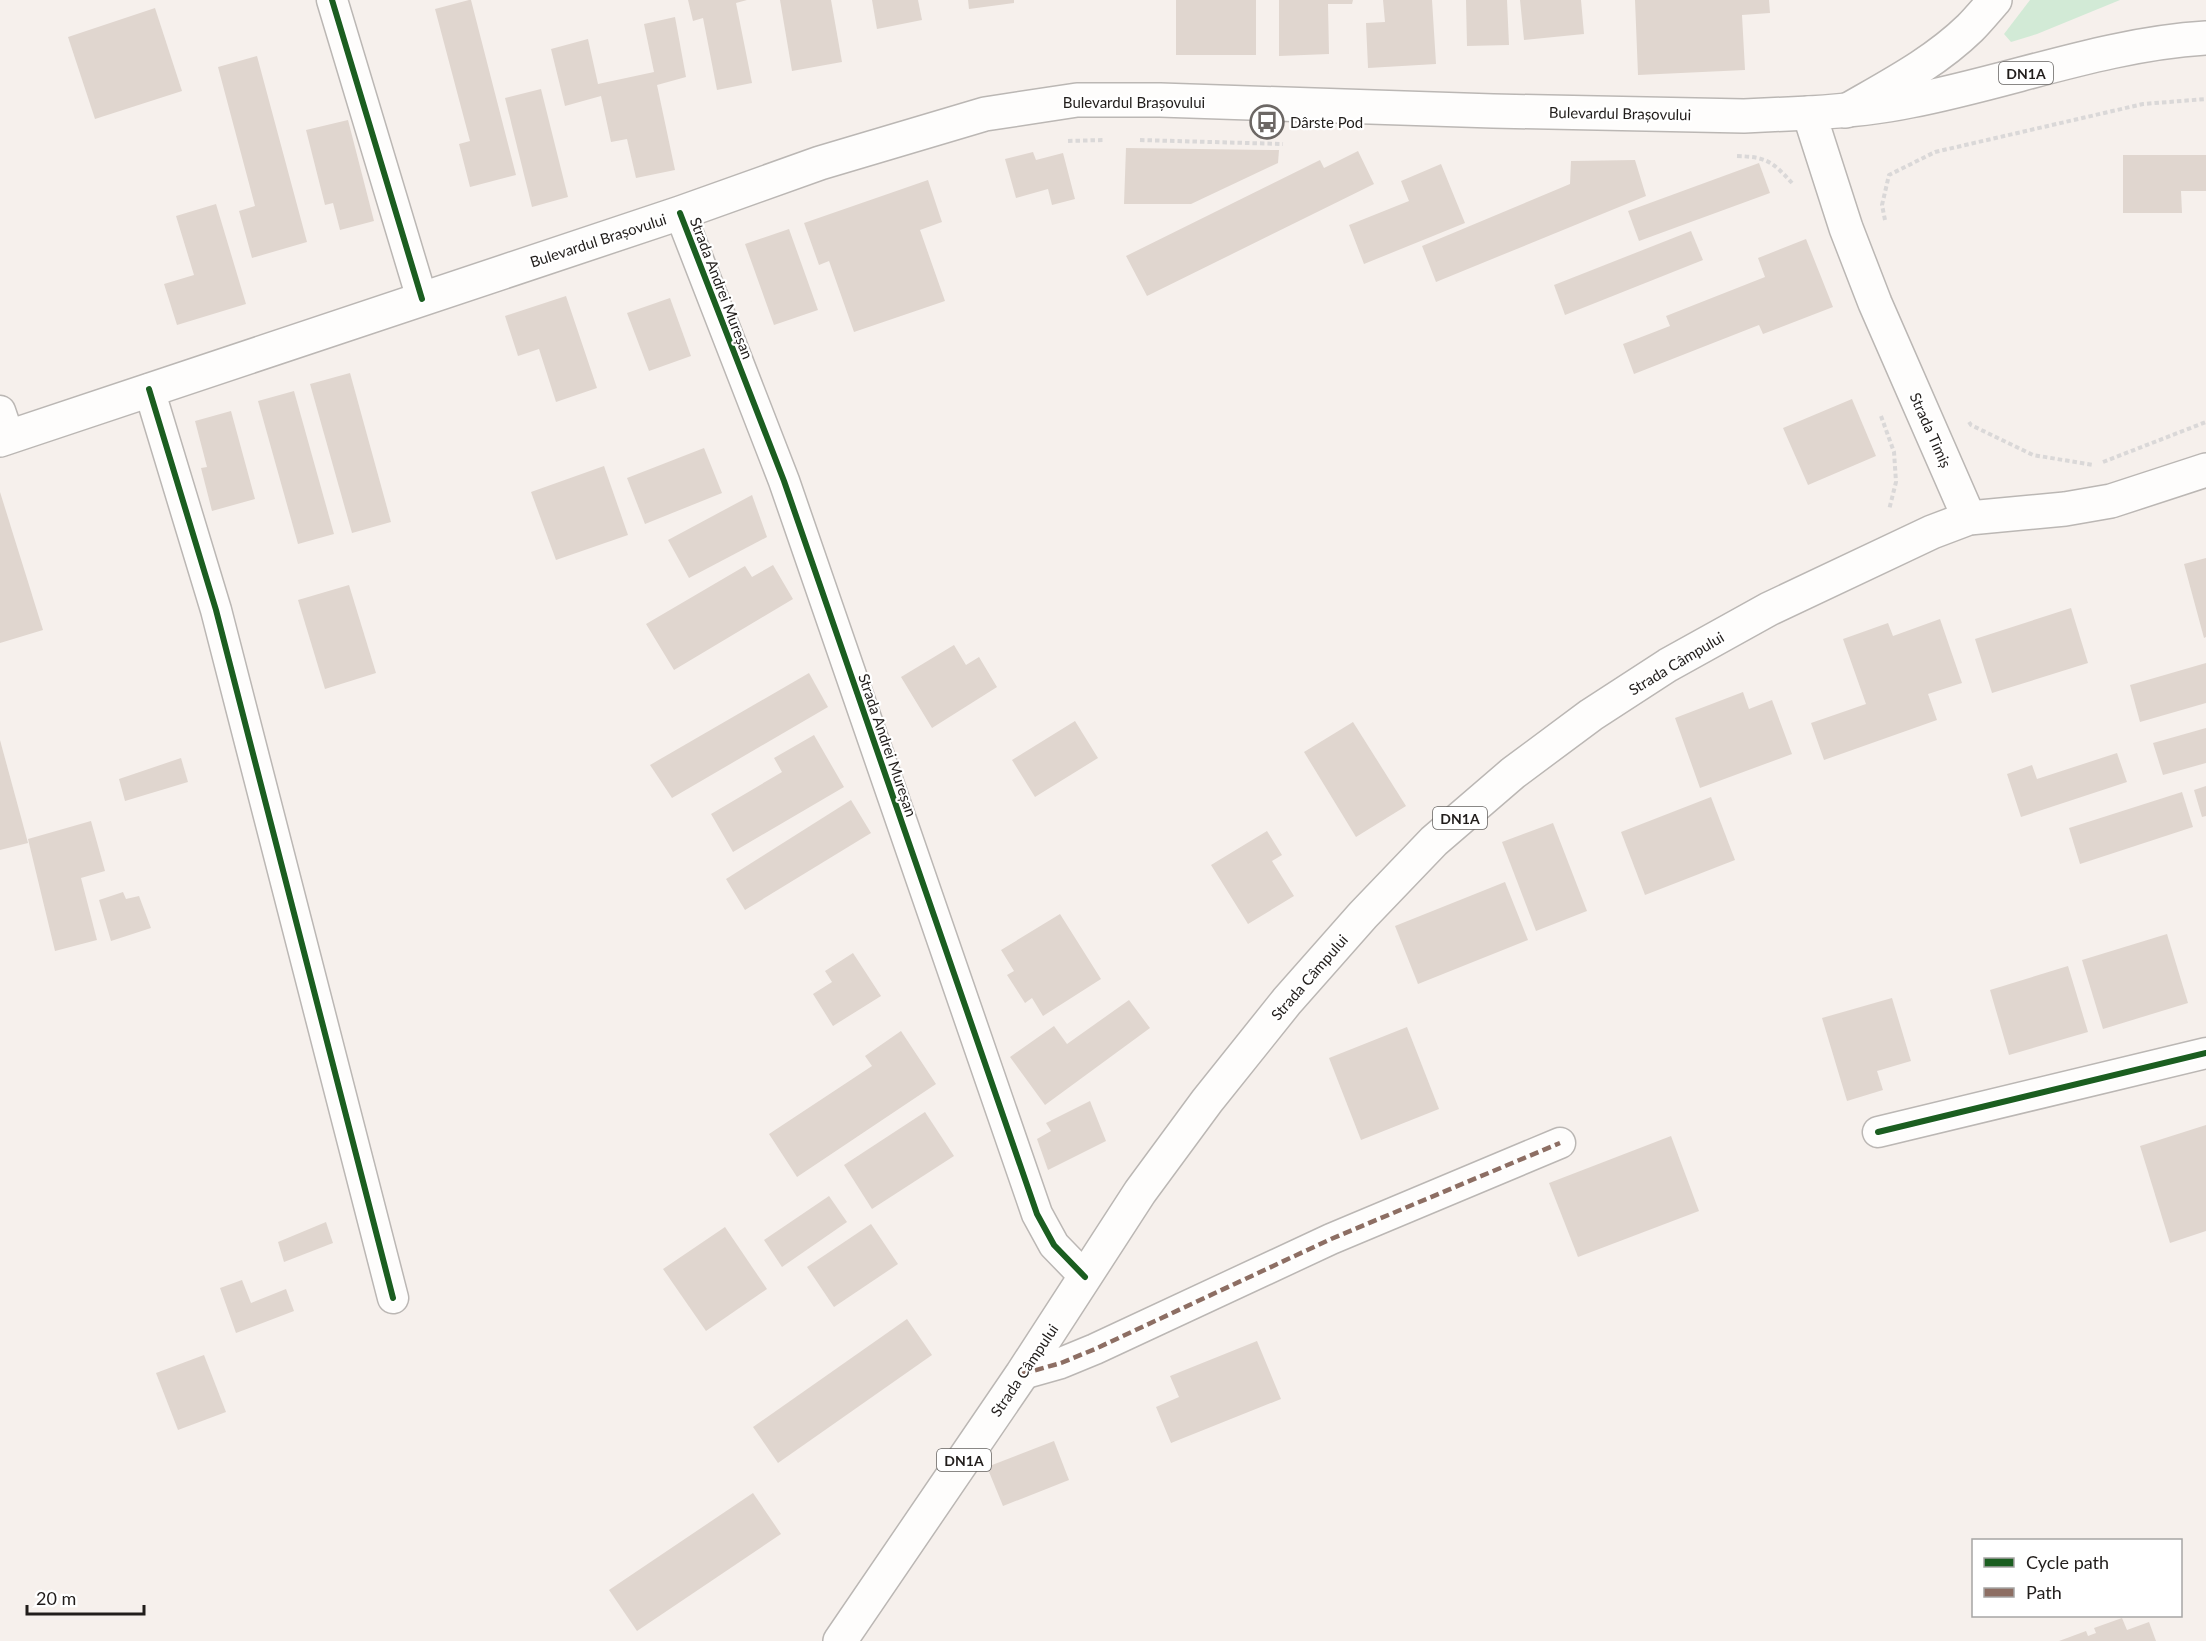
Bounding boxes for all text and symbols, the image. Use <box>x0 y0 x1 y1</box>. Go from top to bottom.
road number: DN1A <box>1999 62 2053 84</box>
street label: Bulevardul Brașovului <box>1063 93 1205 111</box>
street label: Bulevardul Brașovului <box>1549 103 1691 123</box>
bus stop icon: Dârste Pod <box>1249 104 1285 140</box>
place label: Dârste Pod <box>1290 113 1363 131</box>
street label: Bulevardul Brașovului <box>528 209 668 271</box>
street label: Strada Andrei Mureșan <box>687 215 757 361</box>
street label: Strada Timiș <box>1906 390 1956 470</box>
street label: Strada Câmpului <box>1625 628 1727 698</box>
street label: Strada Andrei Mureșan <box>855 671 921 819</box>
road number: DN1A <box>1433 807 1487 829</box>
street label: Strada Câmpului <box>1267 930 1351 1024</box>
street label: Strada Câmpului <box>986 1320 1062 1420</box>
road number: DN1A <box>937 1449 991 1471</box>
legend <box>1972 1539 2182 1617</box>
text: Cycle path <box>2026 1551 2109 1573</box>
scale bar <box>27 1578 144 1616</box>
text: Path <box>2026 1581 2062 1603</box>
text: 20 m <box>36 1587 76 1609</box>

